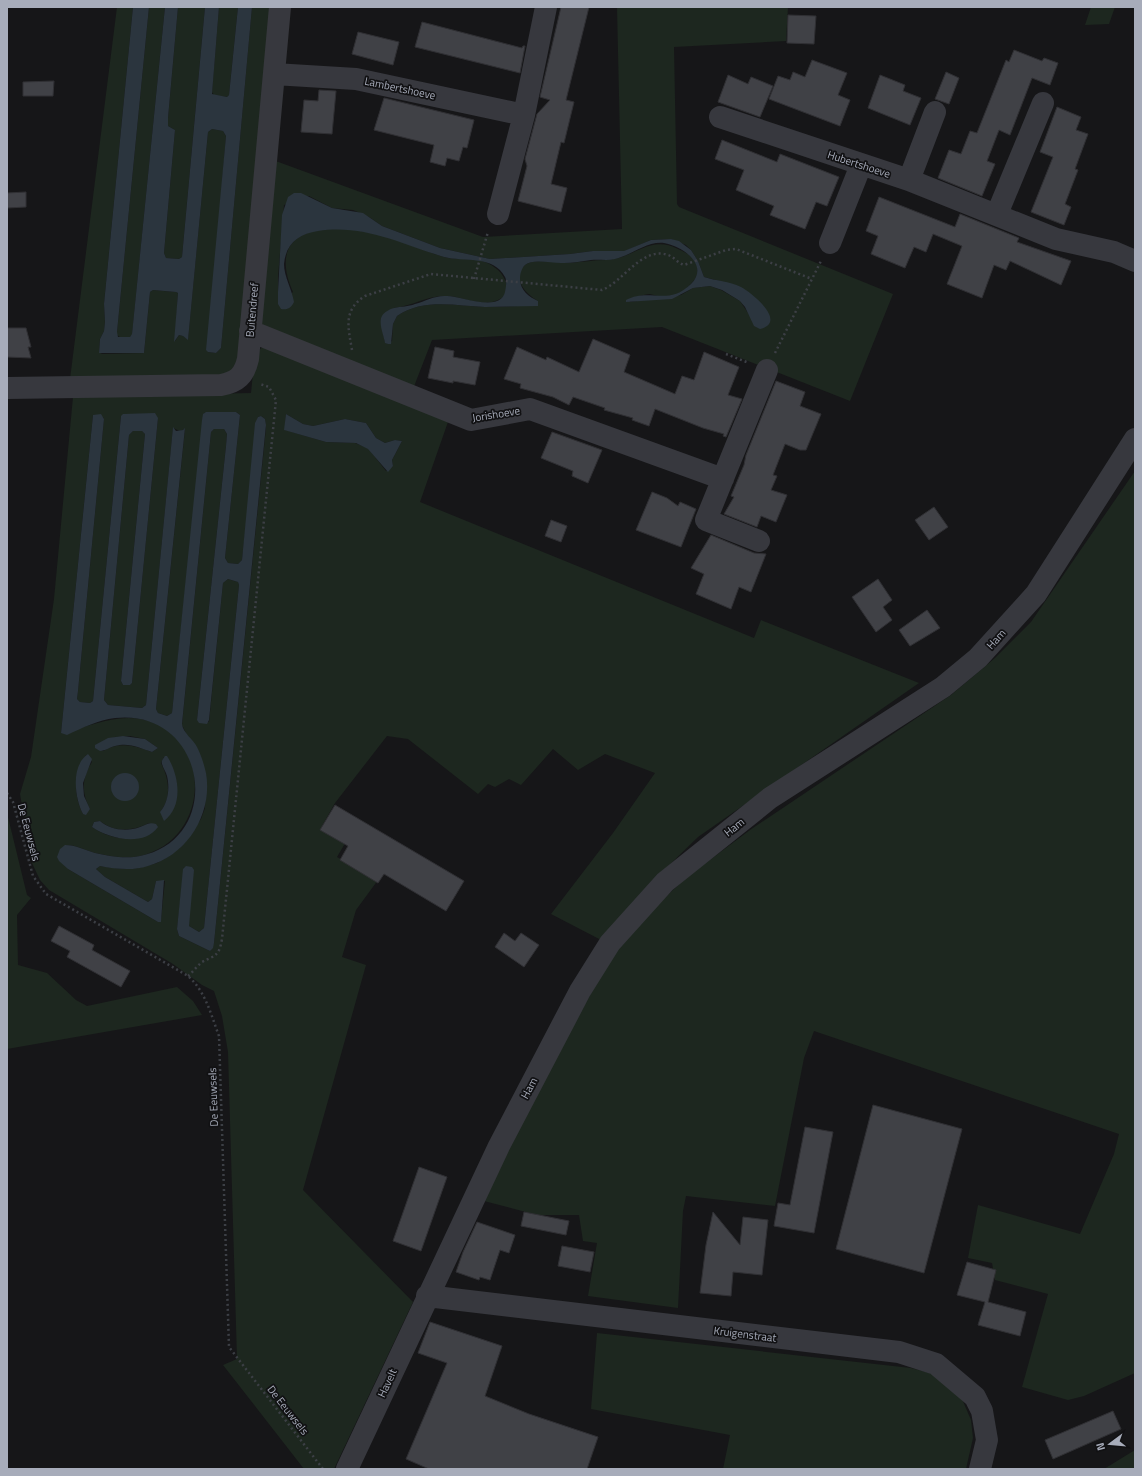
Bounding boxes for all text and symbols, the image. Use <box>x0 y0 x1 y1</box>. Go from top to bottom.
street label: Lambertshoeve <box>363 73 437 103</box>
street label: Hubertshoeve <box>825 146 893 182</box>
street label: Buitendreef <box>242 282 262 338</box>
street label: Jorishoeve <box>471 402 521 426</box>
street label: Ham <box>983 625 1009 653</box>
street label: De Eeuwsels <box>14 801 44 863</box>
street label: Ham <box>720 814 748 840</box>
street label: De Eeuwsels <box>204 1067 222 1127</box>
street label: Ham <box>517 1074 541 1102</box>
street label: Kruigenstraat <box>713 1322 777 1346</box>
street label: Havelt <box>373 1366 401 1400</box>
street label: De Eeuwsels <box>263 1382 313 1438</box>
north arrow <box>1090 1424 1130 1464</box>
text: N <box>1092 1441 1109 1453</box>

